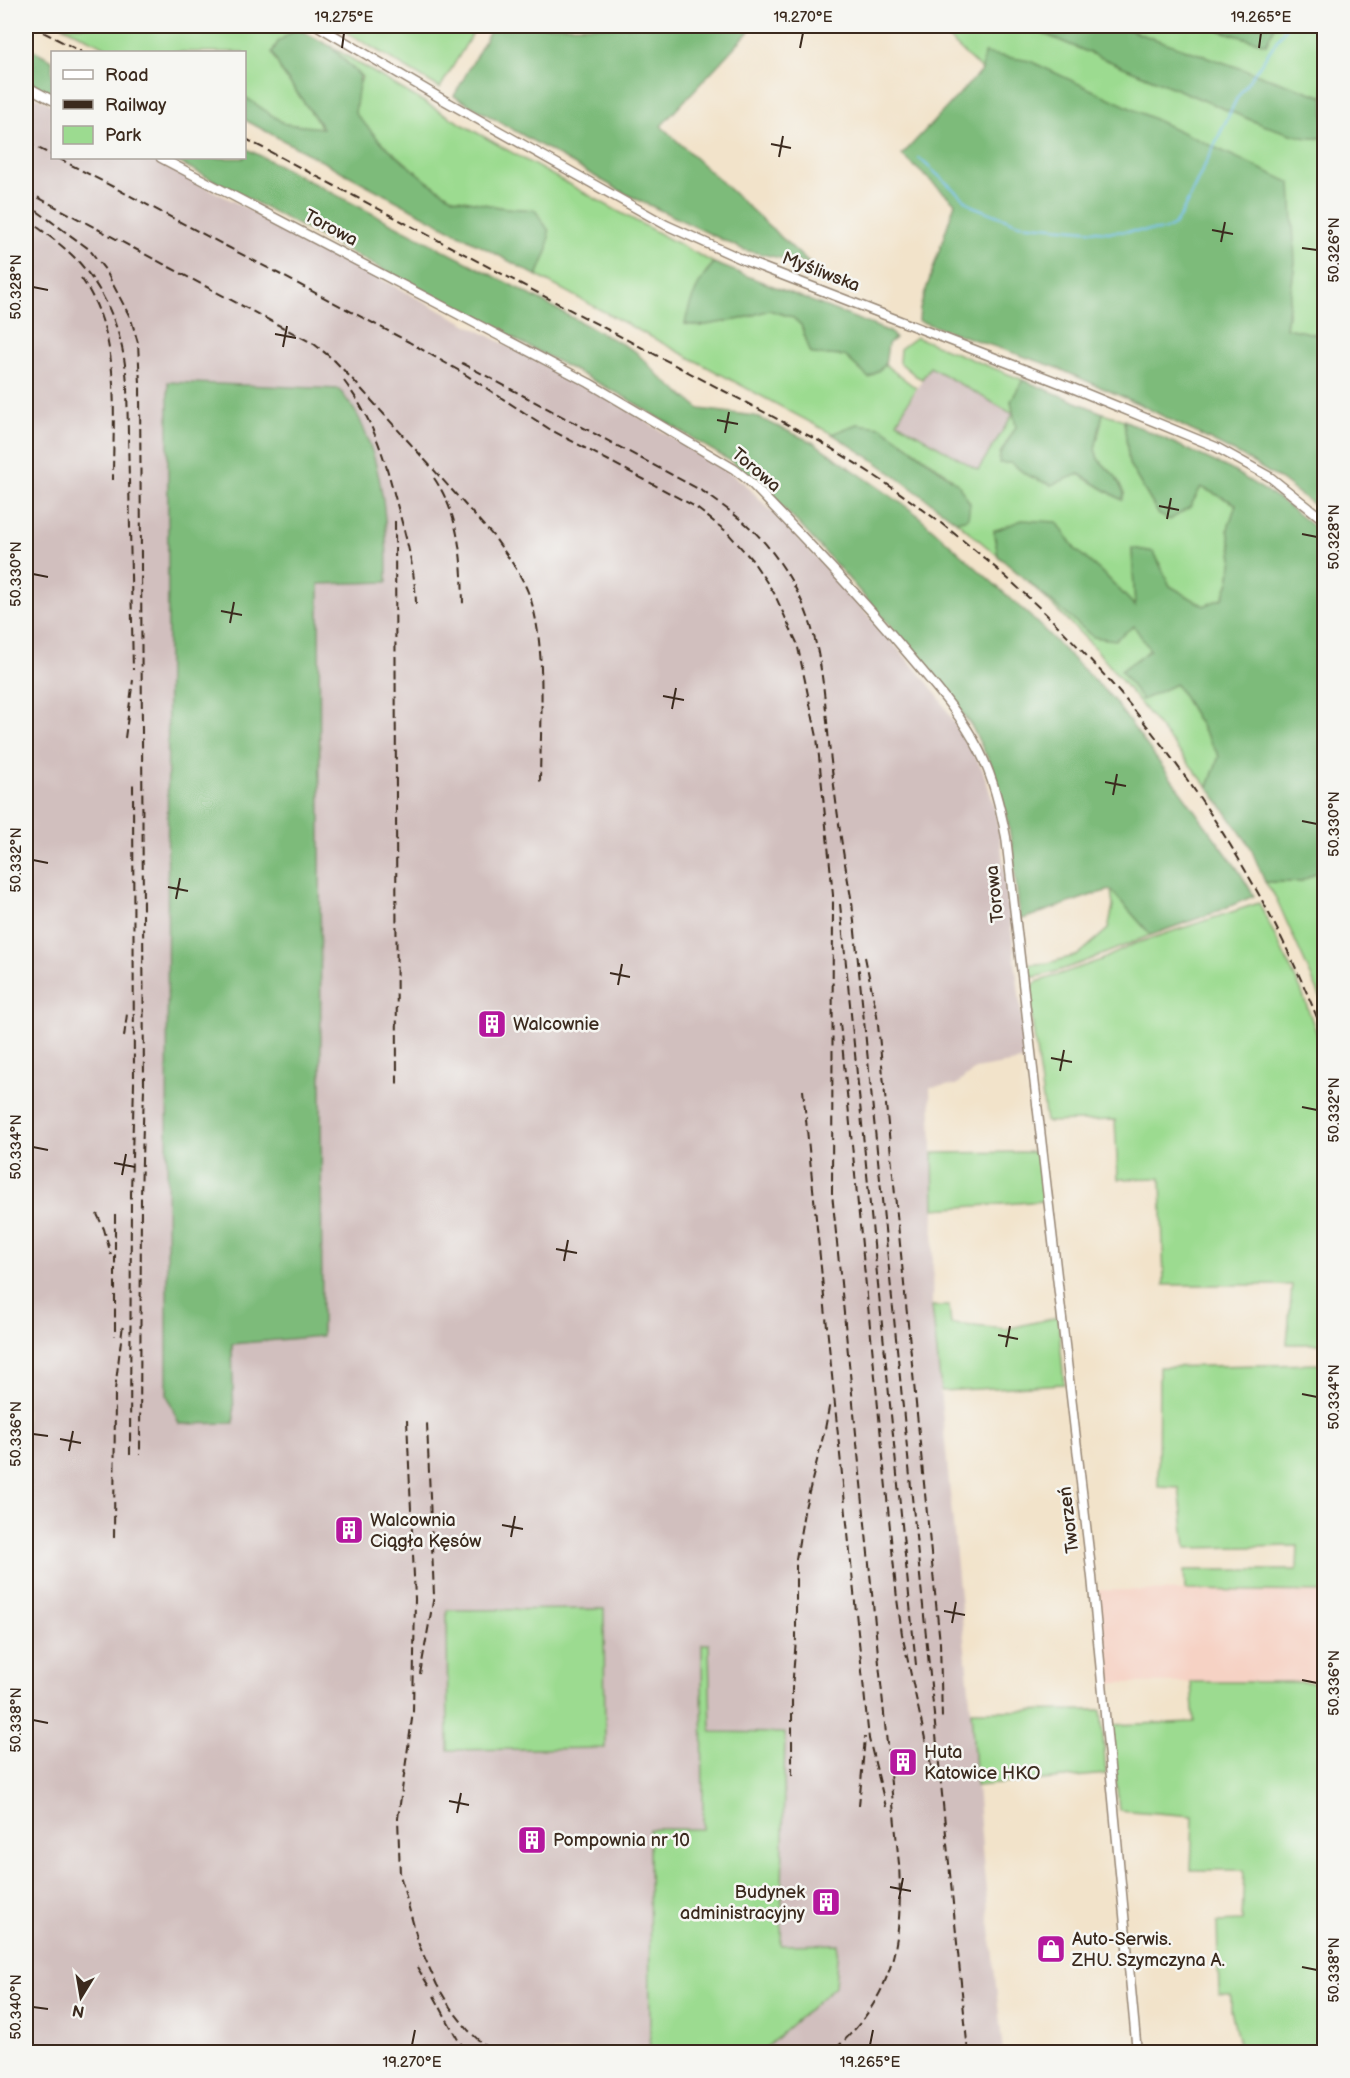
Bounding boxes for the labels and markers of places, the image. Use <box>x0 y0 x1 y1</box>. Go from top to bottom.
building icon: Walcownie <box>476 1008 508 1040</box>
place label: Walcownie <box>513 1014 600 1035</box>
place label: Walcownia Ciągła Kęsów <box>370 1510 481 1552</box>
building icon: Walcownia Ciągła Kęsów <box>333 1514 365 1546</box>
place label: Huta Katowice HKO <box>924 1742 1040 1784</box>
building icon: Huta Katowice HKO <box>887 1746 919 1778</box>
building icon: Pompownia nr 10 <box>516 1824 548 1856</box>
place label: Pompownia nr 10 <box>553 1830 690 1851</box>
place label: Budynek administracyjny <box>680 1882 806 1924</box>
building icon: Budynek administracyjny <box>810 1886 842 1918</box>
place label: Auto-Serwis. ZHU. Szymczyna A. <box>1071 1929 1225 1971</box>
shop icon: Auto-Serwis. ZHU. Szymczyna A. <box>1035 1933 1067 1965</box>

